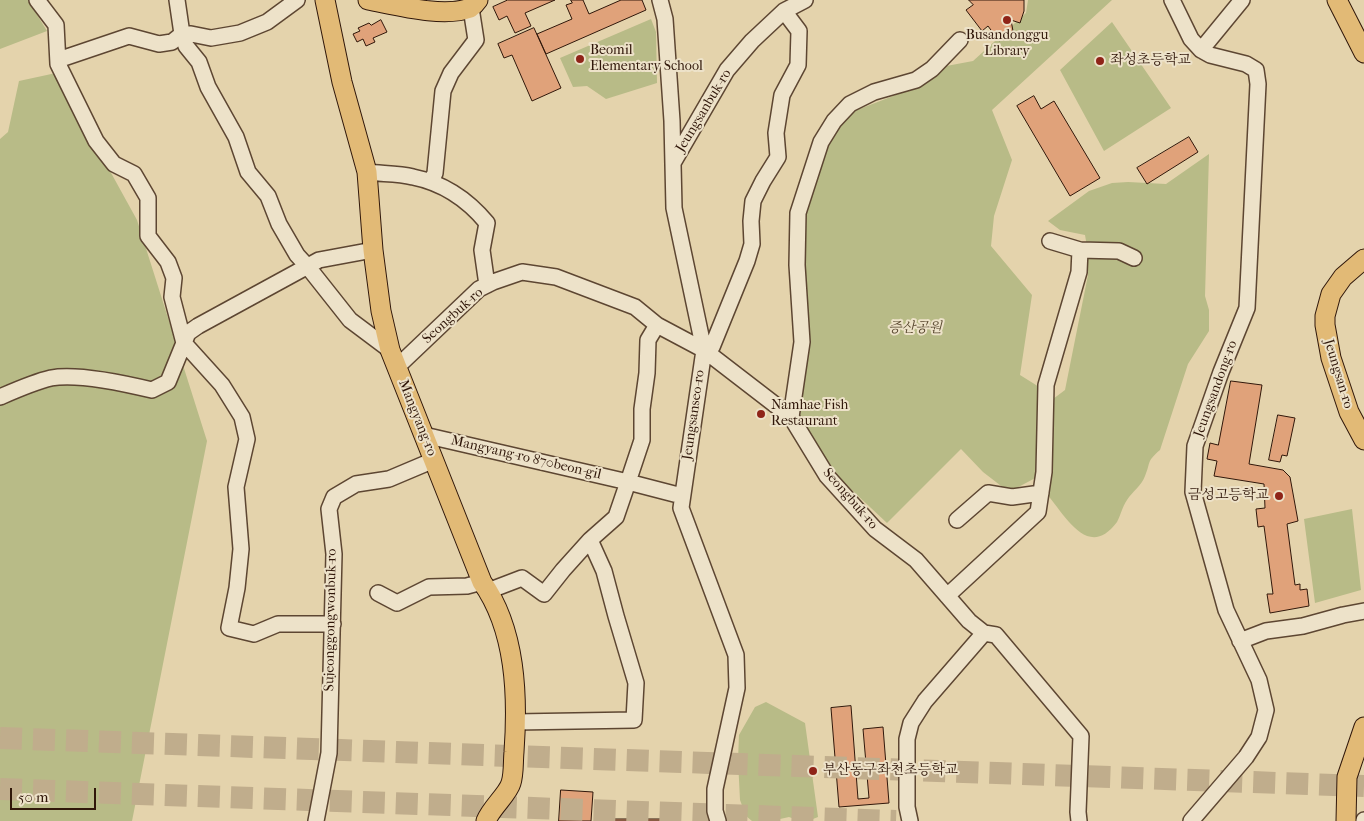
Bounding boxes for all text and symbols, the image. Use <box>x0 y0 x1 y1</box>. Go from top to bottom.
marker: Busandonggu Library <box>1001 14 1013 26</box>
place label: Busandonggu Library <box>966 28 1048 60</box>
place label: Beomil Elementary School <box>590 43 703 75</box>
marker: Beomil Elementary School <box>574 53 586 65</box>
place label: 좌성초등학교 <box>1110 53 1191 69</box>
marker: 좌성초등학교 <box>1094 55 1106 67</box>
street label: Jeungsanbuk-ro <box>673 66 735 156</box>
street label: Seongbuk-ro <box>419 284 487 348</box>
park label: 증산공원 <box>888 321 942 337</box>
street label: Jeungsan-ro <box>1319 337 1357 411</box>
street label: Jeungsandong-ro <box>1191 338 1241 440</box>
street label: Jeungsanseo-ro <box>679 369 709 461</box>
street label: Mangyang-ro <box>394 377 440 459</box>
place label: Namhae Fish Restaurant <box>771 398 848 431</box>
marker: Namhae Fish Restaurant <box>755 408 767 420</box>
street label: Mangyang-ro 870beon-gil <box>449 432 603 484</box>
street label: Seongbuk-ro <box>819 465 881 533</box>
place label: 금성고등학교 <box>1188 488 1269 504</box>
marker: 금성고등학교 <box>1273 490 1285 502</box>
street label: Sujeonggongwonbuk-ro <box>321 549 341 691</box>
place label: 부산동구좌천초등학교 <box>823 763 958 779</box>
marker: 부산동구좌천초등학교 <box>807 765 819 777</box>
scale bar <box>12 778 99 810</box>
text: 50 m <box>18 788 48 806</box>

